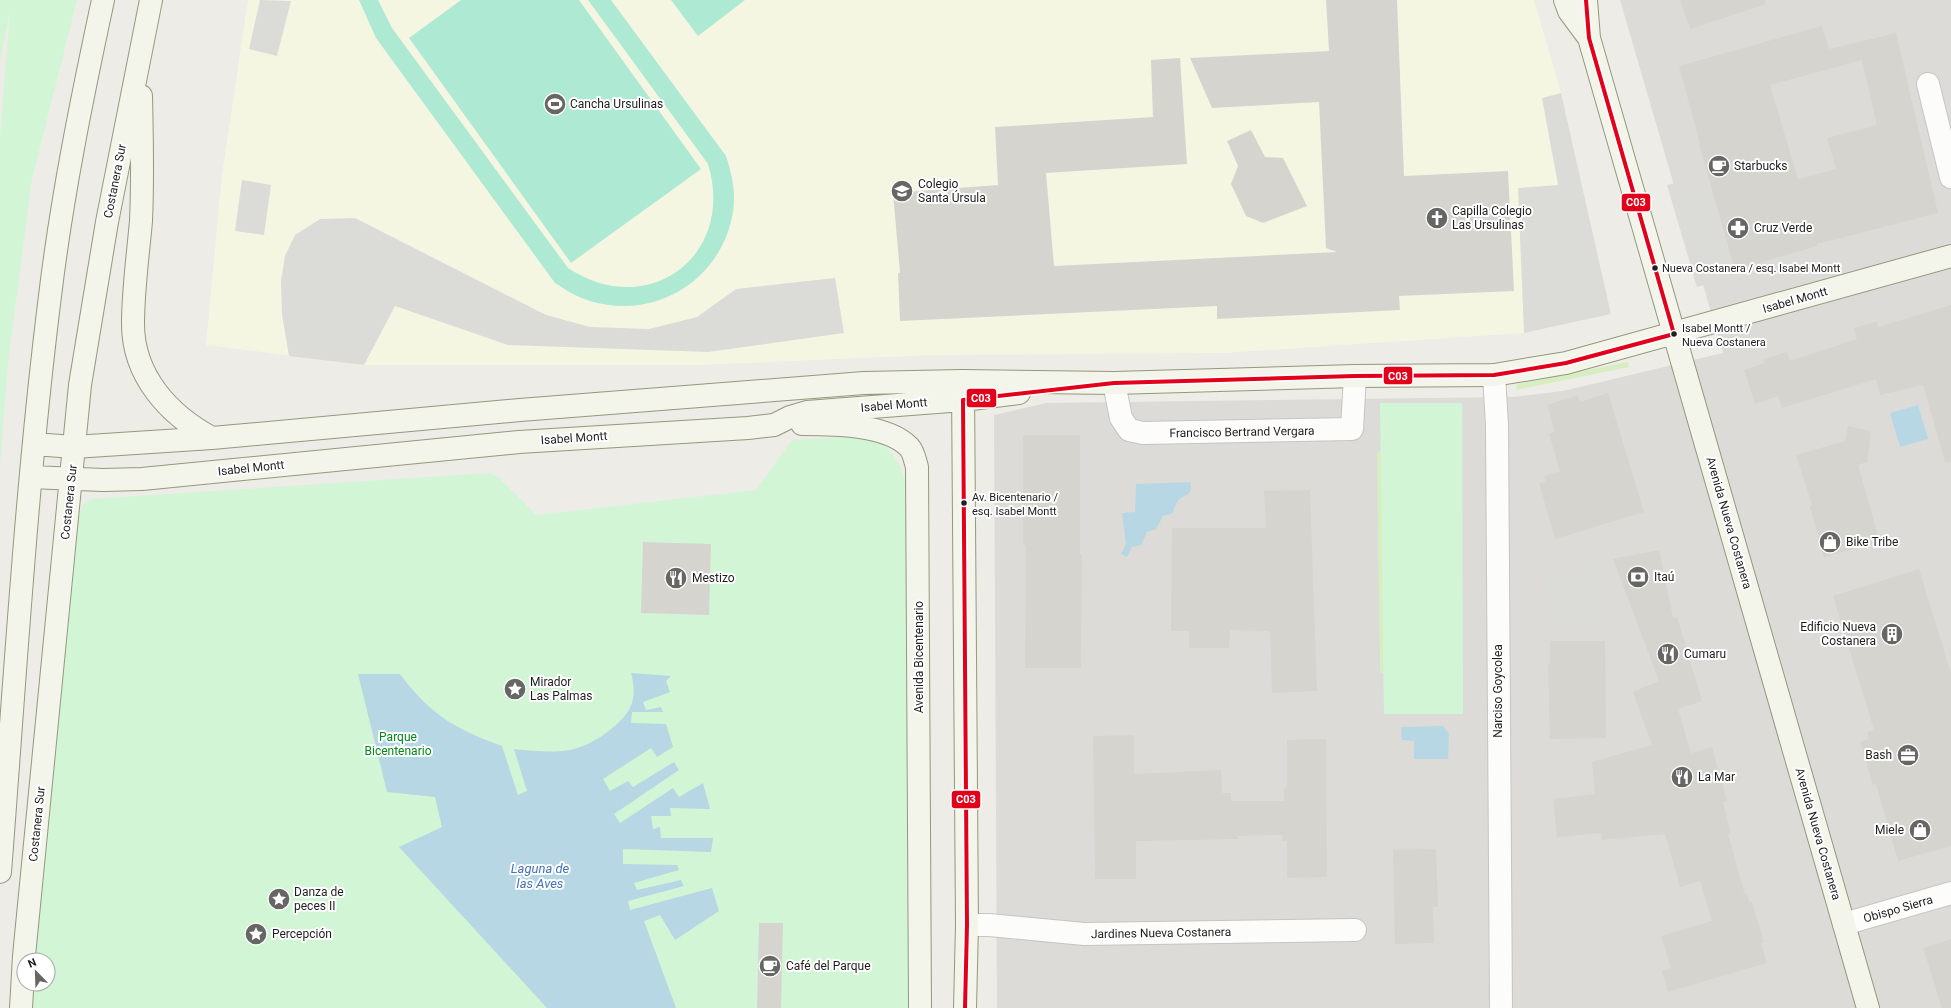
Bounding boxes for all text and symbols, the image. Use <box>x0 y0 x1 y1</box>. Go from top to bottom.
sports icon: Cancha Ursulinas <box>542 91 568 117</box>
place label: Cancha Ursulinas <box>570 97 663 111</box>
street label: Costanera Sur <box>101 143 129 219</box>
cafe icon: Starbucks <box>1706 153 1732 179</box>
place label: Starbucks <box>1734 159 1788 173</box>
place label: Colegio Santa Úrsula <box>918 177 986 205</box>
school or university icon: Colegio Santa Úrsula <box>889 178 915 204</box>
line badge: C03 <box>1621 193 1651 212</box>
text: C03 <box>1626 196 1646 209</box>
place label: Capilla Colegio Las Ursulinas <box>1452 204 1532 232</box>
church icon: Capilla Colegio Las Ursulinas <box>1424 205 1450 231</box>
pharmacy icon: Cruz Verde <box>1725 215 1751 241</box>
place label: Cruz Verde <box>1754 221 1812 235</box>
place label: Nueva Costanera / esq. Isabel Montt <box>1662 262 1841 275</box>
marker: Nueva Costanera / esq. Isabel Montt <box>1650 263 1660 273</box>
street label: Isabel Montt <box>1761 284 1829 316</box>
place label: Isabel Montt / Nueva Costanera <box>1682 322 1766 349</box>
marker: Isabel Montt / Nueva Costanera <box>1669 329 1679 339</box>
line badge: C03 <box>1383 366 1413 385</box>
text: C03 <box>1388 370 1408 383</box>
line badge: C03 <box>966 388 997 408</box>
text: C03 <box>971 392 991 405</box>
street label: Isabel Montt <box>860 395 928 415</box>
street label: Francisco Bertrand Vergara <box>1169 424 1315 440</box>
street label: Isabel Montt <box>540 429 608 447</box>
street label: Avenida Nueva Costanera <box>1703 455 1755 591</box>
street label: Isabel Montt <box>217 458 285 478</box>
street label: Costanera Sur <box>58 464 80 540</box>
place label: Av. Bicentenario / esq. Isabel Montt <box>972 491 1058 518</box>
marker: Av. Bicentenario / esq. Isabel Montt <box>959 498 969 508</box>
shop icon: Bike Tribe <box>1817 529 1843 555</box>
place label: Bike Tribe <box>1846 535 1898 549</box>
bank icon: Itaú <box>1625 564 1651 590</box>
restaurant icon: Mestizo <box>663 565 689 591</box>
place label: Itaú <box>1654 570 1674 584</box>
place label: Mestizo <box>692 571 735 585</box>
street label: Avenida Bicentenario <box>912 601 926 713</box>
place label: Edificio Nueva Costanera <box>1800 620 1876 648</box>
building icon: Edificio Nueva Costanera <box>1879 621 1905 647</box>
restaurant icon: Cumaru <box>1655 641 1681 667</box>
street label: Narciso Goycolea <box>1491 644 1505 738</box>
place label: Cumaru <box>1684 647 1726 661</box>
place label: Mirador Las Palmas <box>530 675 592 703</box>
place icon: Mirador Las Palmas <box>502 676 528 702</box>
park label: Parque Bicentenario <box>365 730 432 758</box>
office icon: Bash <box>1895 742 1921 768</box>
place label: Bash <box>1865 748 1892 762</box>
restaurant icon: La Mar <box>1669 764 1695 790</box>
street label: Avenida Nueva Costanera <box>1792 766 1844 902</box>
place label: La Mar <box>1698 770 1735 784</box>
street label: Costanera Sur <box>26 786 48 862</box>
line badge: C03 <box>951 790 981 809</box>
text: C03 <box>956 793 976 806</box>
shop icon: Miele <box>1907 817 1933 843</box>
place label: Miele <box>1875 823 1904 837</box>
water label: Laguna de las Aves <box>511 861 570 891</box>
place label: Danza de peces II <box>294 885 344 913</box>
place icon: Danza de peces II <box>266 886 292 912</box>
street label: Obispo Sierra <box>1862 892 1934 926</box>
place icon: Percepción <box>243 921 269 947</box>
street label: Jardines Nueva Costanera <box>1091 925 1231 941</box>
place label: Percepción <box>272 927 332 941</box>
north arrow <box>16 952 56 992</box>
cafe icon: Café del Parque <box>757 953 783 979</box>
text: N <box>26 956 39 971</box>
place label: Café del Parque <box>786 959 871 973</box>

